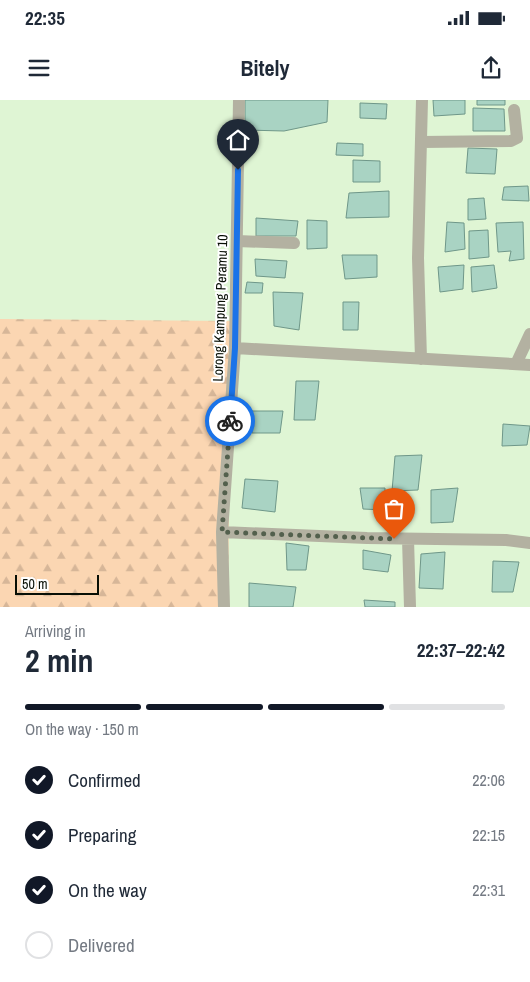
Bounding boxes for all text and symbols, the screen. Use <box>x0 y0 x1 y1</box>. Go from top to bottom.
text: 22:35 <box>25 5 65 31</box>
text: Bitely <box>240 53 290 83</box>
icon: menu <box>25 54 53 82</box>
icon: share <box>477 54 505 82</box>
pin <box>217 119 259 170</box>
icon: home <box>224 126 252 154</box>
street label: Lorong Kampung Peramu 10 <box>208 234 232 382</box>
courier <box>205 396 255 446</box>
icon: bike <box>216 407 244 435</box>
pin <box>373 488 415 539</box>
icon: bag <box>380 495 408 523</box>
scale bar <box>15 572 99 595</box>
text: 50 m <box>22 575 48 593</box>
text: Arriving in <box>25 620 86 642</box>
text: 22:37–22:42 <box>417 637 505 663</box>
text: 2 min <box>25 639 94 682</box>
text: On the way · 150 m <box>25 718 139 740</box>
icon: check <box>25 766 53 794</box>
text: Confirmed <box>68 767 141 793</box>
text: 22:06 <box>472 769 505 791</box>
icon: check <box>25 821 53 849</box>
text: Preparing <box>68 822 136 848</box>
text: 22:15 <box>472 824 505 846</box>
icon: check <box>25 876 53 904</box>
text: On the way <box>68 877 147 903</box>
text: 22:31 <box>472 879 505 901</box>
text: Delivered <box>68 932 135 958</box>

